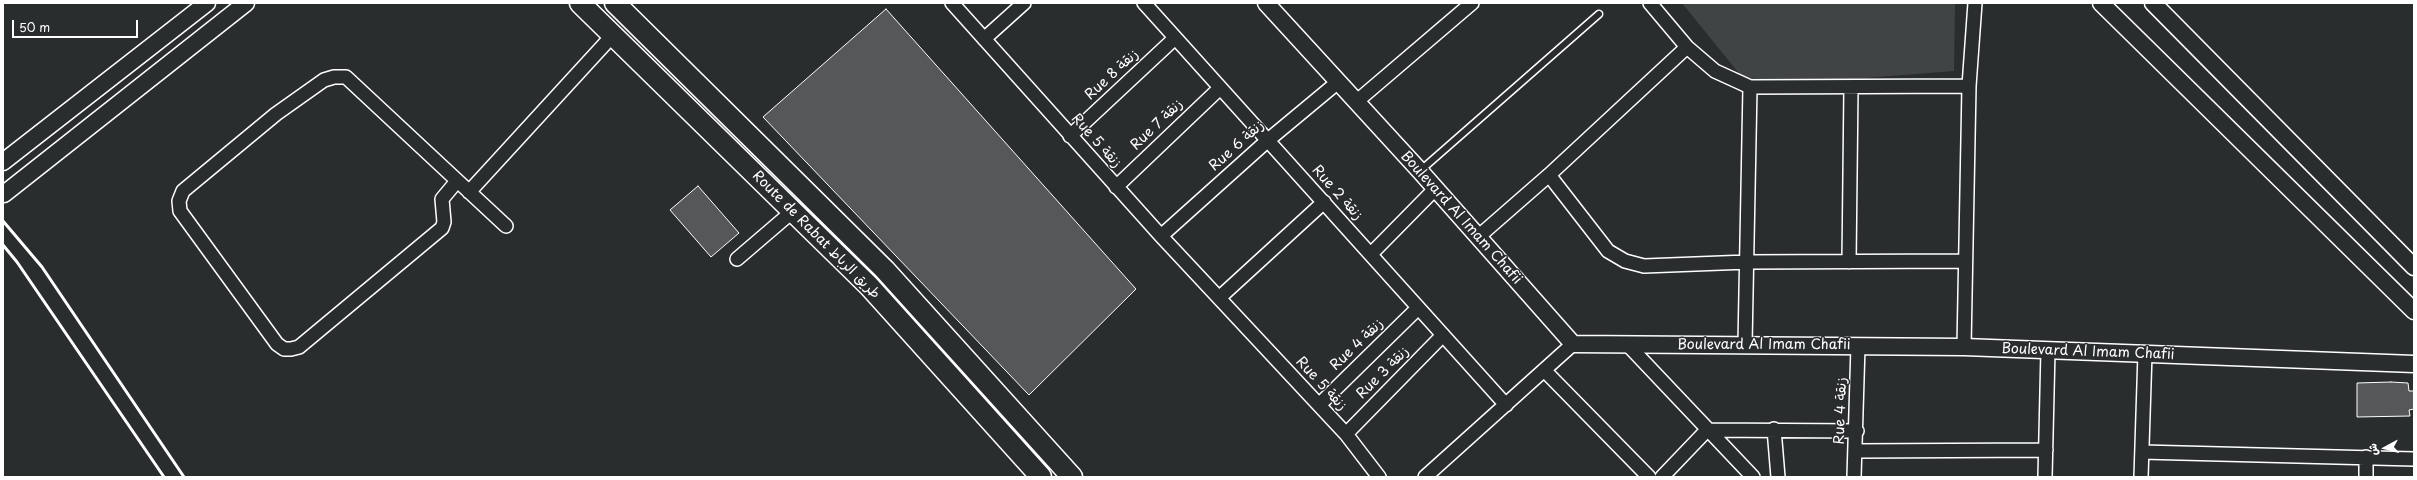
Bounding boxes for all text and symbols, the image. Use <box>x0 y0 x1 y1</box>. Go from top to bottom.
scale bar <box>14 12 140 38</box>
text: 50 m <box>19 18 50 36</box>
street label: Rue 8 زنقة <box>1082 46 1142 104</box>
street label: Rue 7 زنقة <box>1127 96 1187 154</box>
street label: Rue 5 زنقة <box>1067 110 1125 172</box>
street label: Rue 6 زنقة <box>1206 117 1268 175</box>
street label: Boulevard Al Imam Chafii <box>1397 148 1525 288</box>
street label: Rue 2 زنقة <box>1308 162 1366 224</box>
street label: Route de Rabat طريق الرباط <box>749 168 883 302</box>
street label: Rue 4 زنقة <box>1327 316 1387 374</box>
street label: Boulevard Al Imam Chafii <box>1677 337 1851 353</box>
street label: Boulevard Al Imam Chafii <box>2001 341 2175 363</box>
street label: Rue 3 زنقة <box>1353 343 1413 403</box>
street label: Rue 5 زنقة <box>1292 354 1350 414</box>
street label: Rue 4 زنقة <box>1831 377 1851 445</box>
north arrow <box>2365 428 2405 468</box>
text: ش <box>2363 442 2382 457</box>

